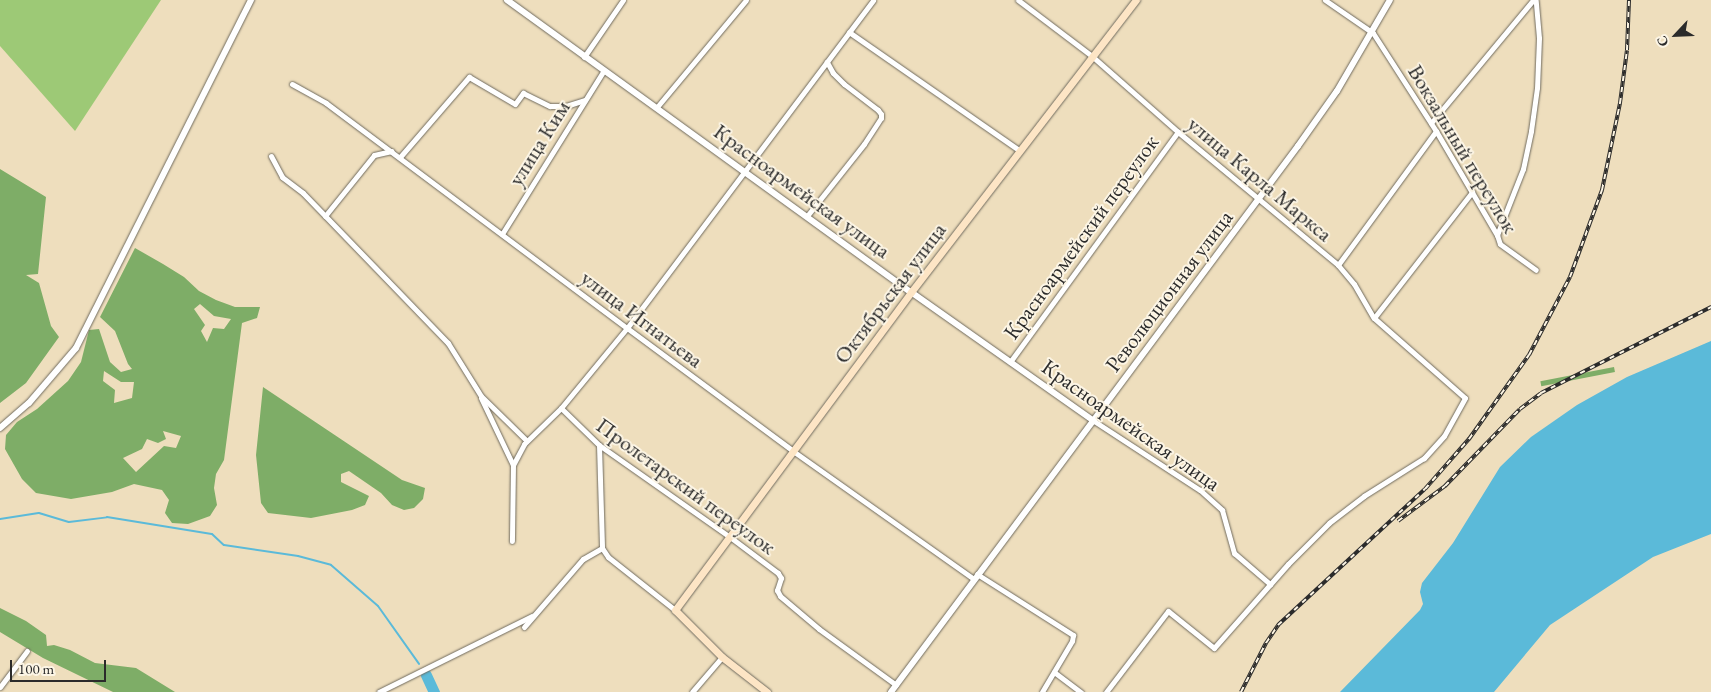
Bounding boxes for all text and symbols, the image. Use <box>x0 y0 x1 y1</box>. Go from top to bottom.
north arrow <box>1651 10 1701 60</box>
text: С <box>1652 33 1673 50</box>
street label: Вокзальный переулок <box>1402 60 1524 238</box>
street label: улица Ким <box>502 95 576 191</box>
street label: улица Карла Маркса <box>1182 111 1338 247</box>
street label: Красноармейская улица <box>709 118 895 264</box>
street label: Красноармейский переулок <box>998 130 1164 344</box>
street label: Революционная улица <box>1100 205 1238 377</box>
street label: Октябрьская улица <box>828 217 952 369</box>
street label: улица Игнатьева <box>576 265 708 373</box>
street label: Красноармейская улица <box>1037 353 1225 497</box>
street label: Пролетарский переулок <box>591 412 781 560</box>
scale bar <box>12 650 109 682</box>
text: 100 m <box>18 659 54 678</box>

